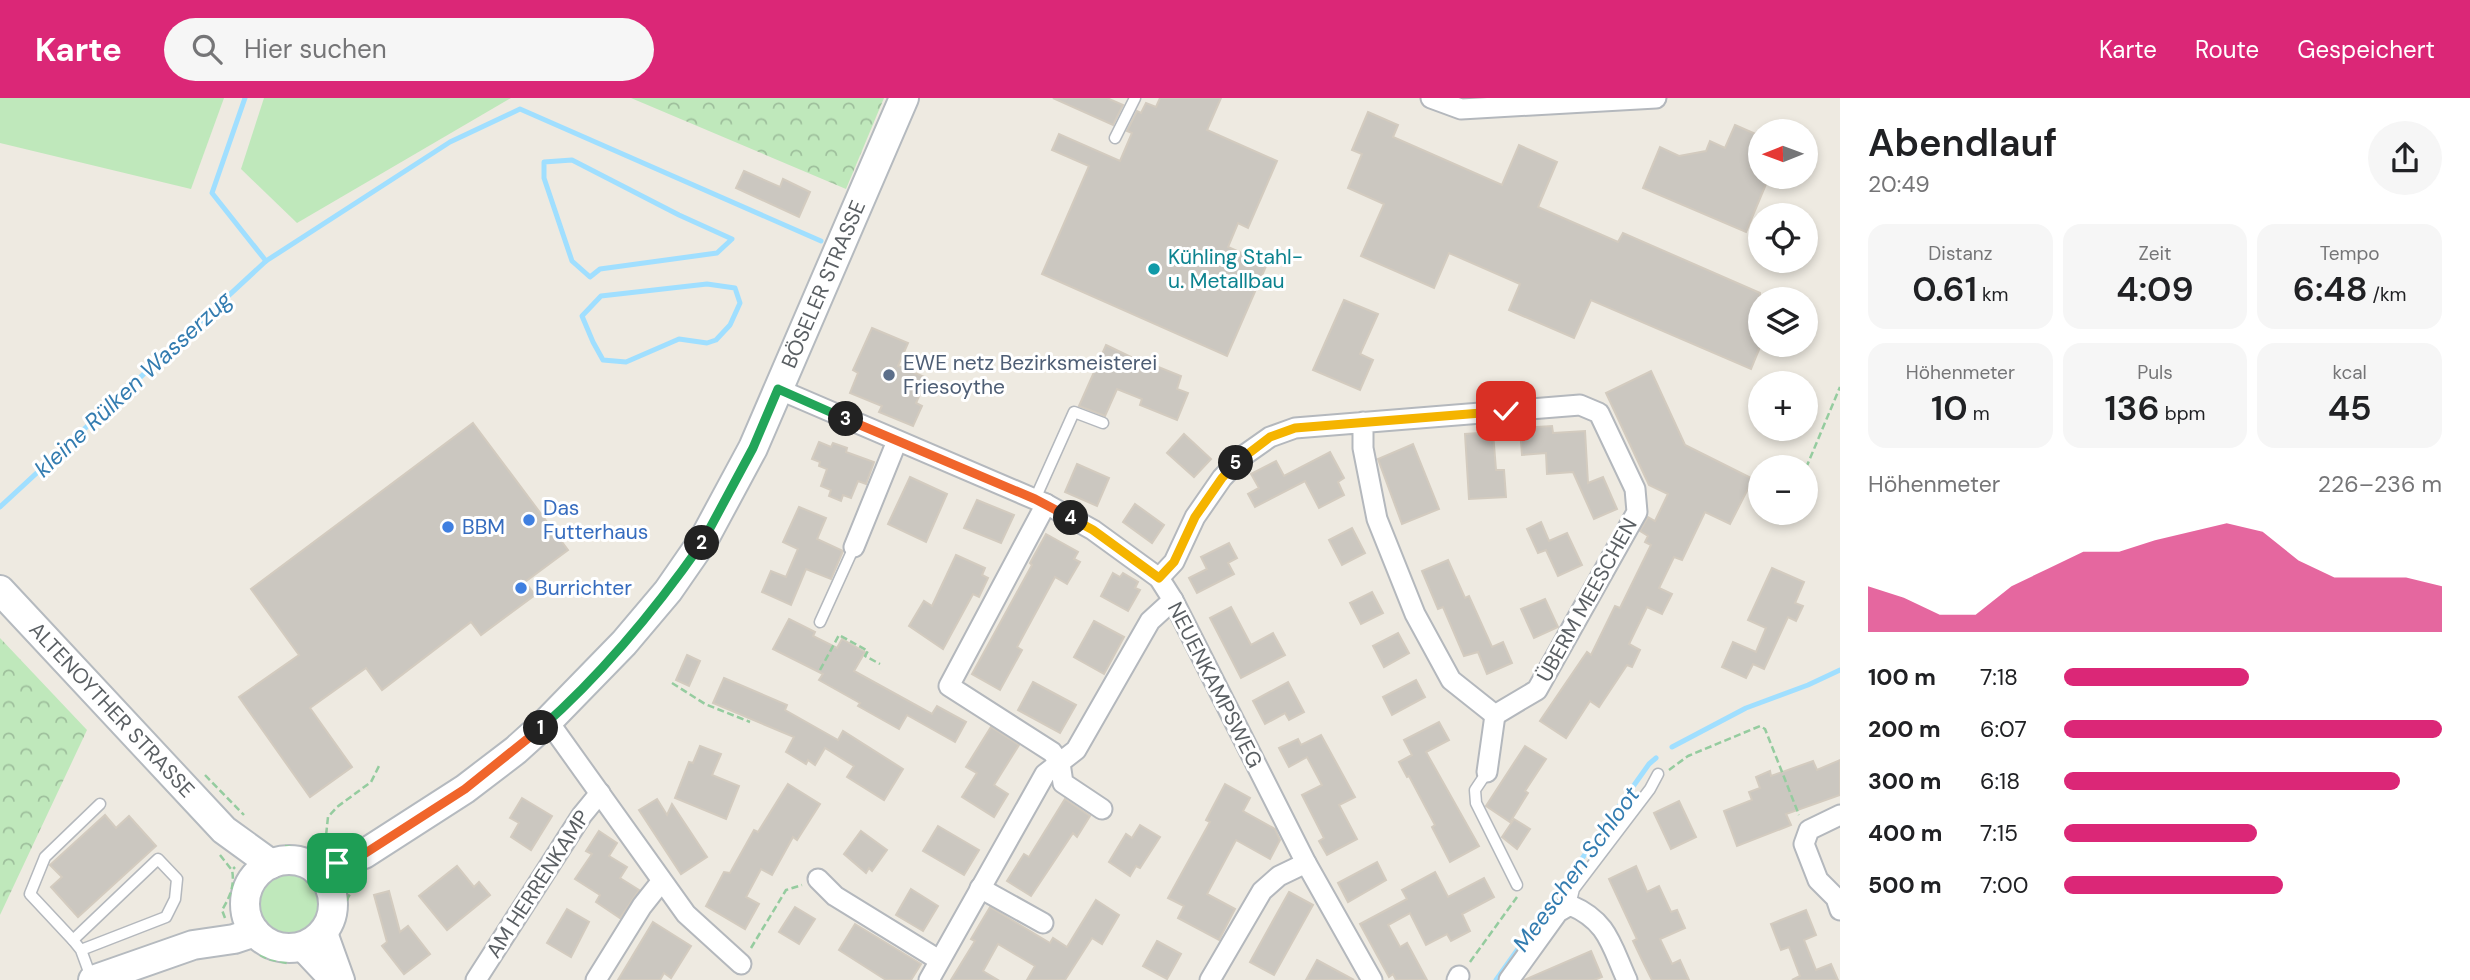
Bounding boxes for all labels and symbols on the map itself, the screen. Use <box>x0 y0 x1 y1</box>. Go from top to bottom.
north arrow <box>1748 119 1818 189</box>
street label: BÖSELER STRASSE <box>775 196 872 373</box>
place label: Kühling Stahl- u. Metallbau <box>1168 243 1303 295</box>
marker: Kühling Stahl- u. Metallbau <box>1146 261 1162 277</box>
water label: kleine Rülken Wasserzug <box>28 284 239 484</box>
place label: EWE netz Bezirksmeisterei Friesoythe <box>903 349 1157 401</box>
marker: EWE netz Bezirksmeisterei Friesoythe <box>881 367 897 383</box>
pin <box>1476 381 1536 441</box>
pin: 3 <box>828 402 864 436</box>
pin: 5 <box>1218 446 1254 480</box>
place label: Das Futterhaus <box>543 494 648 546</box>
pin: 4 <box>1054 500 1088 536</box>
marker: Das Futterhaus <box>521 512 537 528</box>
place label: BBM <box>462 513 505 541</box>
street label: ÜBERM MEESCHEN <box>1530 513 1644 687</box>
marker: BBM <box>440 519 456 535</box>
pin: 2 <box>684 526 720 560</box>
place label: Burrichter <box>535 574 632 602</box>
marker: Burrichter <box>513 580 529 596</box>
street label: NEUENKAMPSWEG <box>1161 597 1269 773</box>
street label: ALTENOYTHER STRASSE <box>23 616 201 804</box>
pin: 1 <box>524 710 558 746</box>
water label: Meeschen Schloot <box>1506 780 1646 957</box>
street label: AM HERRENKAMP <box>480 805 596 963</box>
pin <box>307 833 367 893</box>

